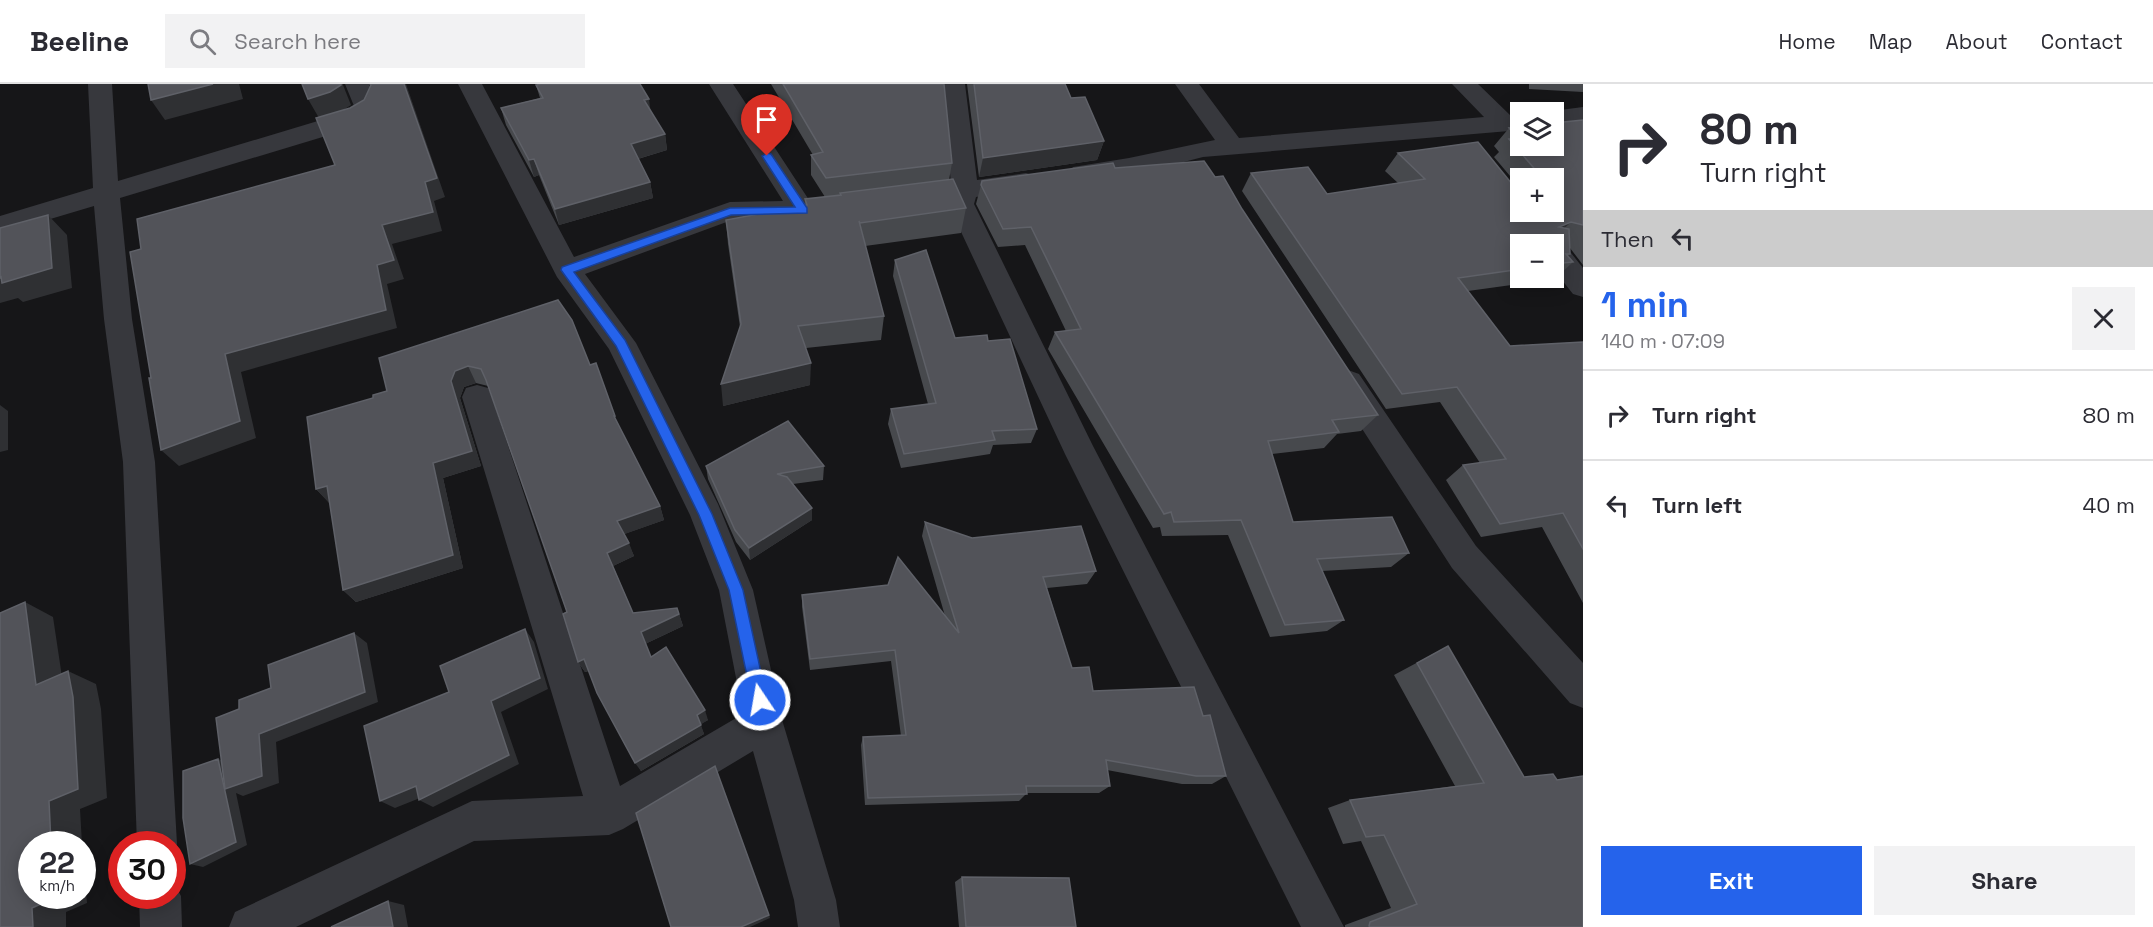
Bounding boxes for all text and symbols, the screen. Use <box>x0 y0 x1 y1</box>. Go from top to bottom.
search box <box>165 14 585 68</box>
text: Beeline <box>30 23 129 59</box>
icon: search <box>186 25 219 58</box>
text: Search here <box>234 27 361 55</box>
text: Home <box>1778 28 1836 55</box>
text: Map <box>1869 28 1913 55</box>
text: About <box>1946 28 2008 55</box>
text: Contact <box>2041 28 2123 55</box>
pin <box>741 94 792 156</box>
map controls <box>1510 102 1564 288</box>
button: layers <box>1510 102 1564 156</box>
icon: arrive <box>750 103 783 136</box>
text: 80 m <box>1700 103 1799 156</box>
icon: right <box>1601 108 1679 186</box>
text: Turn right <box>1700 155 1827 190</box>
button: + <box>1510 168 1564 222</box>
icon: left <box>1666 222 1699 255</box>
text: Then <box>1601 225 1654 253</box>
button: − <box>1510 234 1564 288</box>
text: 1 min <box>1601 282 1689 328</box>
button: close <box>2072 287 2135 350</box>
text: 140 m · 07:09 <box>1601 328 1725 354</box>
icon: right <box>1601 399 1634 432</box>
text: Turn right <box>1652 401 1757 429</box>
text: 80 m <box>2083 401 2135 429</box>
icon: left <box>1601 489 1634 522</box>
text: Turn left <box>1652 491 1742 519</box>
text: 40 m <box>2083 491 2135 519</box>
position arrow <box>728 668 792 732</box>
speed limit sign: 30 <box>108 831 186 909</box>
text: 22 <box>39 843 75 882</box>
button: Exit <box>1601 846 1862 915</box>
button: Share <box>1874 846 2135 915</box>
text: km/h <box>39 876 75 895</box>

